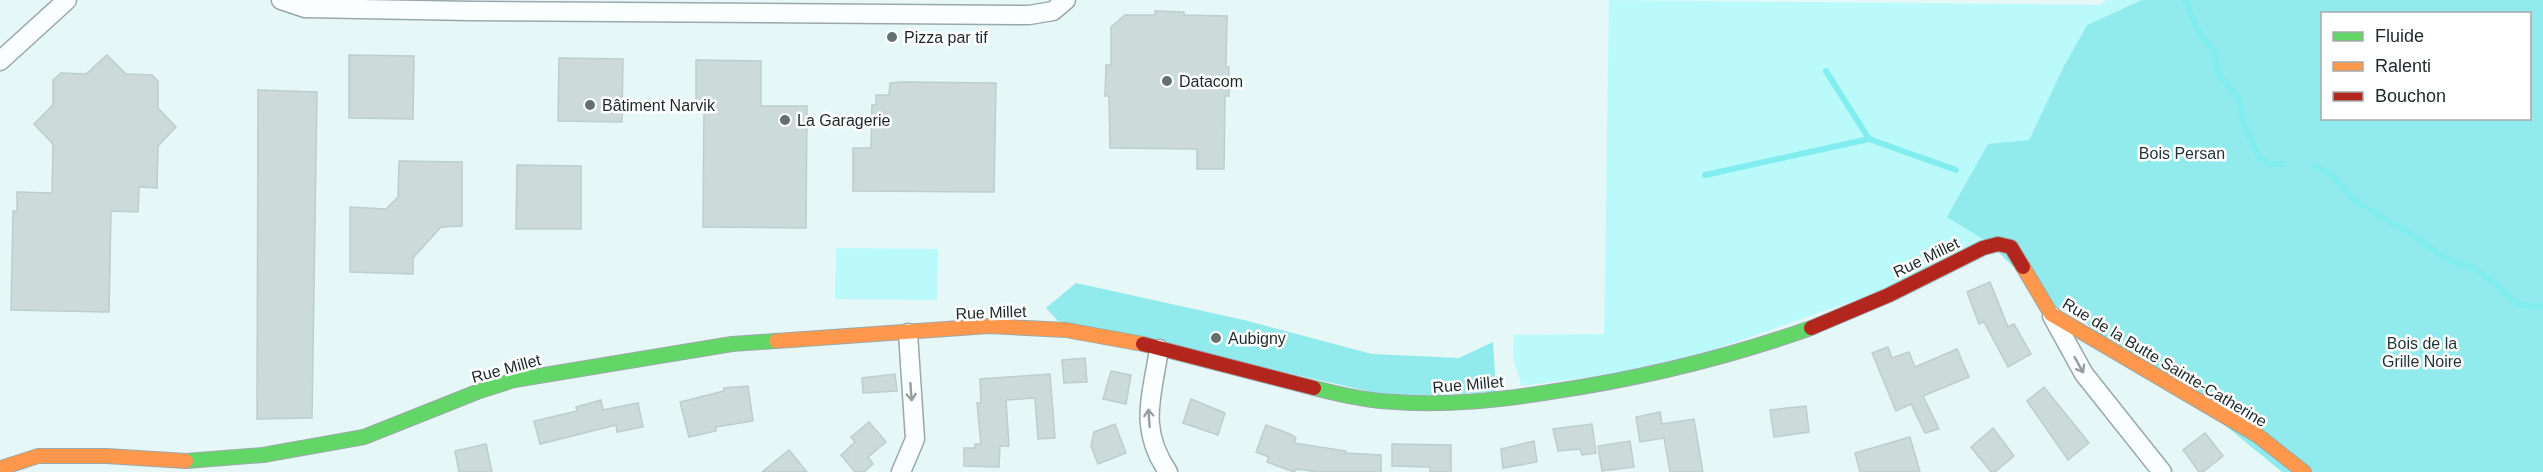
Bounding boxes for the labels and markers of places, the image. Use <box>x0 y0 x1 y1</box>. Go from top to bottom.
place label: Pizza par tif <box>904 29 988 46</box>
marker: Pizza par tif <box>885 30 899 44</box>
place label: Datacom <box>1179 73 1243 90</box>
marker: Datacom <box>1160 74 1174 88</box>
place label: Bâtiment Narvik <box>602 97 716 114</box>
marker: Bâtiment Narvik <box>583 98 597 112</box>
place label: La Garagerie <box>797 112 890 129</box>
marker: La Garagerie <box>778 113 792 127</box>
place label: Aubigny <box>1228 330 1286 347</box>
marker: Aubigny <box>1209 331 1223 345</box>

